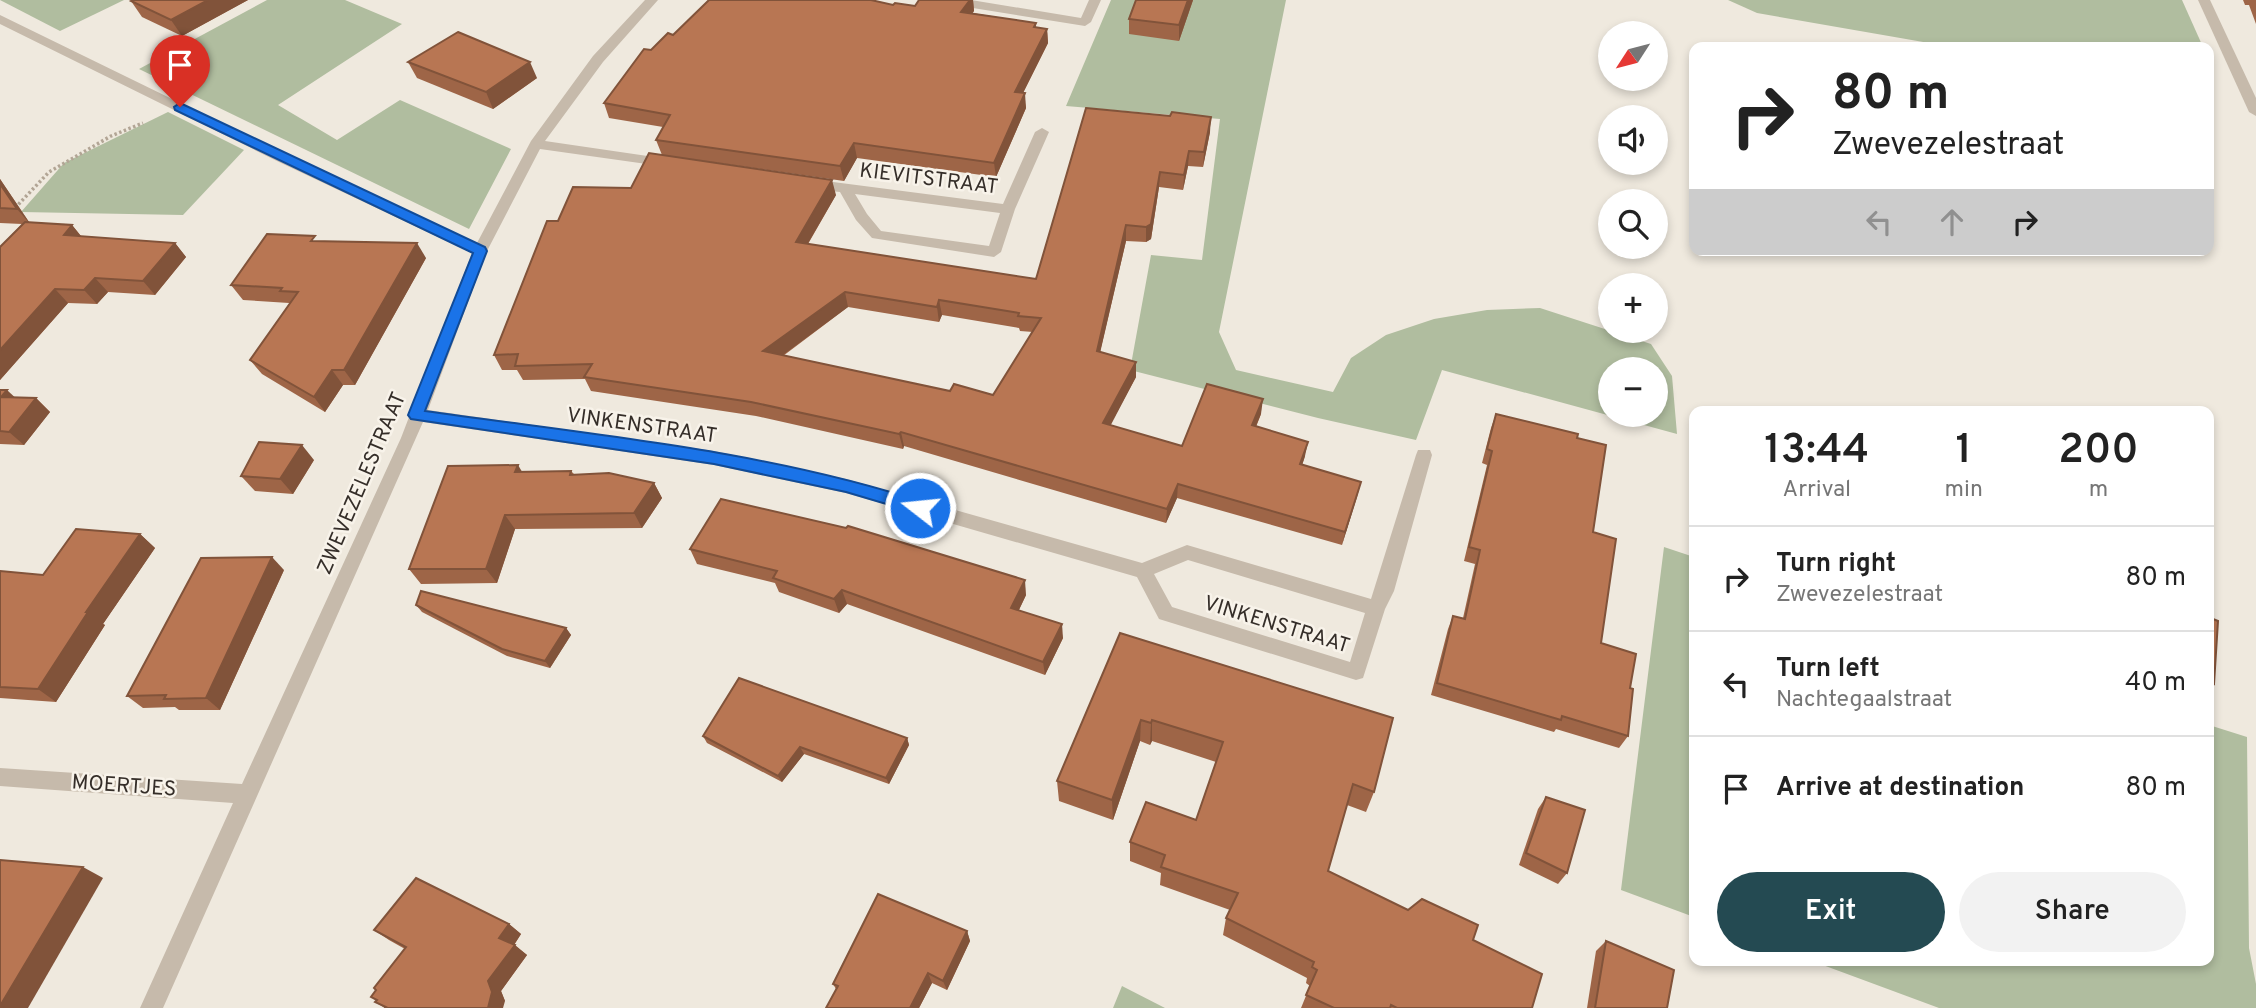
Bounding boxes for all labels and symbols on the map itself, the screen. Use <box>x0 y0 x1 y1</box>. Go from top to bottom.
north arrow <box>1598 21 1668 91</box>
pin <box>150 35 210 107</box>
street label: KIEVITSTRAAT <box>858 158 1000 201</box>
street label: ZWEVEZELESTRAAT <box>312 388 413 579</box>
street label: VINKENSTRAAT <box>565 403 719 450</box>
position arrow <box>883 471 957 545</box>
street label: VINKENSTRAAT <box>1200 590 1353 661</box>
street label: MOERTJES <box>71 769 177 804</box>

